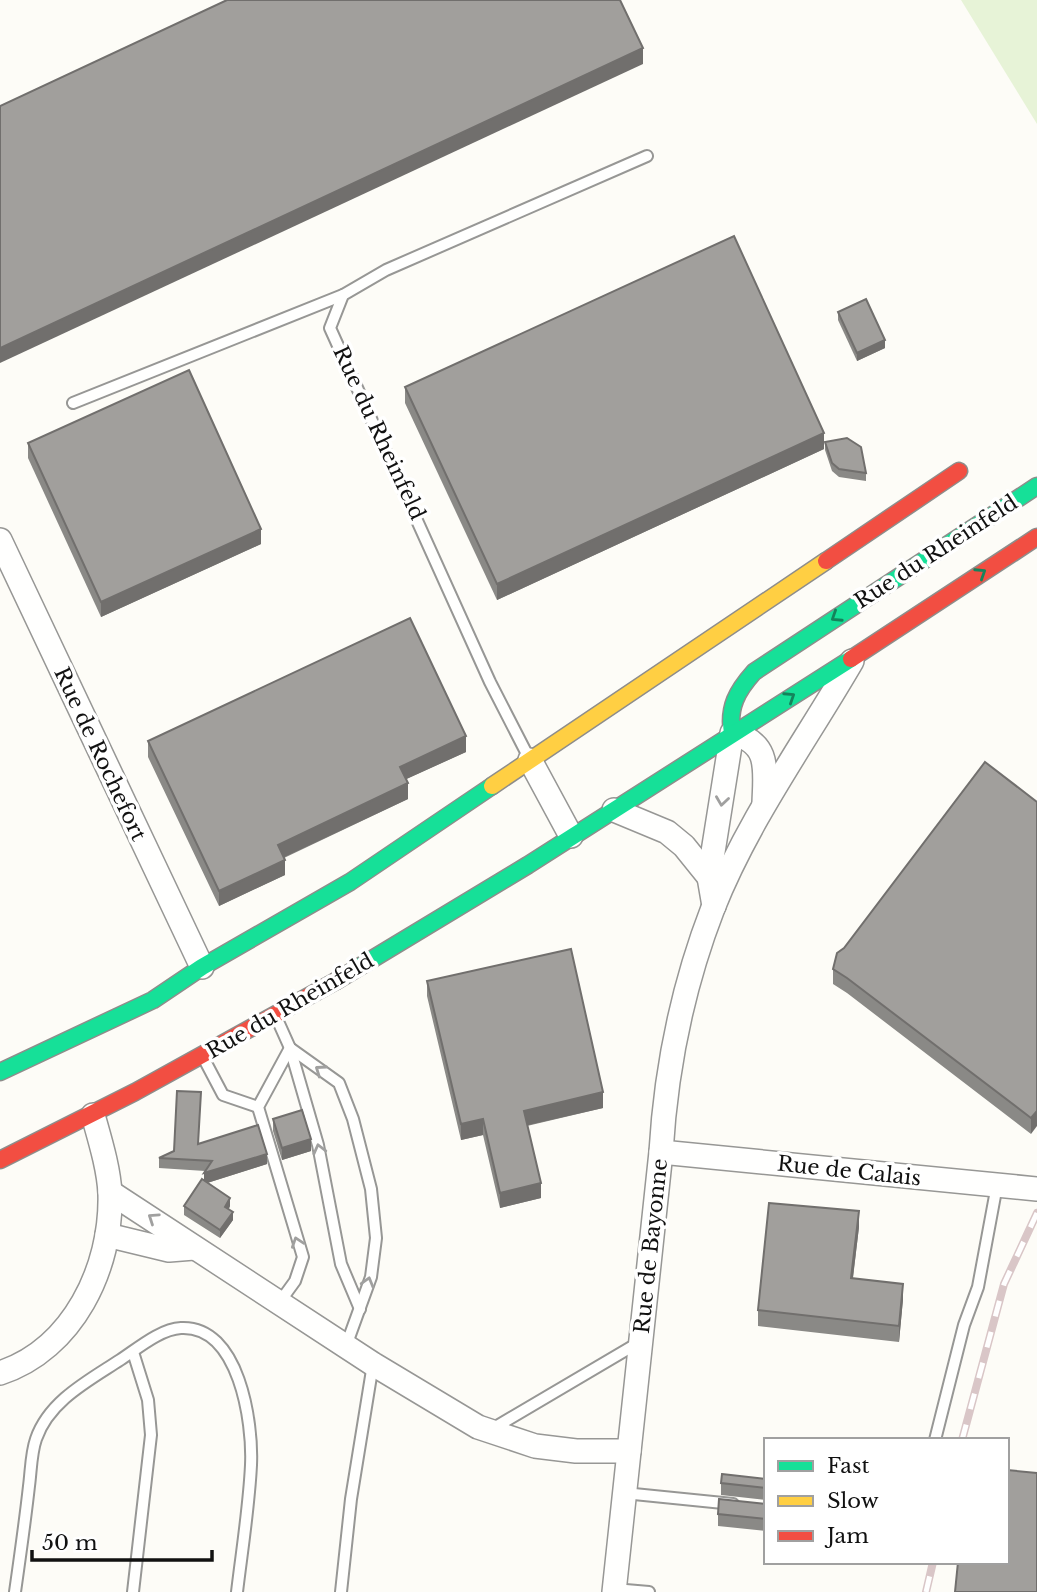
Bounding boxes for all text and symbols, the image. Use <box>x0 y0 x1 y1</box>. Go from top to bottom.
street label: Rue du Rheinfeld <box>327 342 431 524</box>
street label: Rue du Rheinfeld <box>850 490 1022 614</box>
one-way arrow <box>973 569 986 581</box>
one-way arrow <box>830 608 843 621</box>
street label: Rue de Rochefort <box>48 663 152 845</box>
one-way arrow <box>782 692 795 705</box>
one-way arrow <box>714 795 729 807</box>
street label: Rue du Rheinfeld <box>202 947 378 1065</box>
one-way arrow <box>315 1066 328 1078</box>
one-way arrow <box>313 1143 327 1155</box>
street label: Rue de Calais <box>776 1151 922 1191</box>
street label: Rue de Bayonne <box>629 1157 673 1335</box>
one-way arrow <box>148 1214 161 1227</box>
one-way arrow <box>291 1236 306 1248</box>
one-way arrow <box>360 1276 375 1288</box>
legend <box>764 1438 1009 1564</box>
text: Fast <box>827 1453 869 1479</box>
text: Slow <box>827 1488 879 1514</box>
scale bar <box>32 1518 212 1562</box>
text: Jam <box>824 1523 869 1549</box>
text: 50 m <box>42 1530 98 1556</box>

